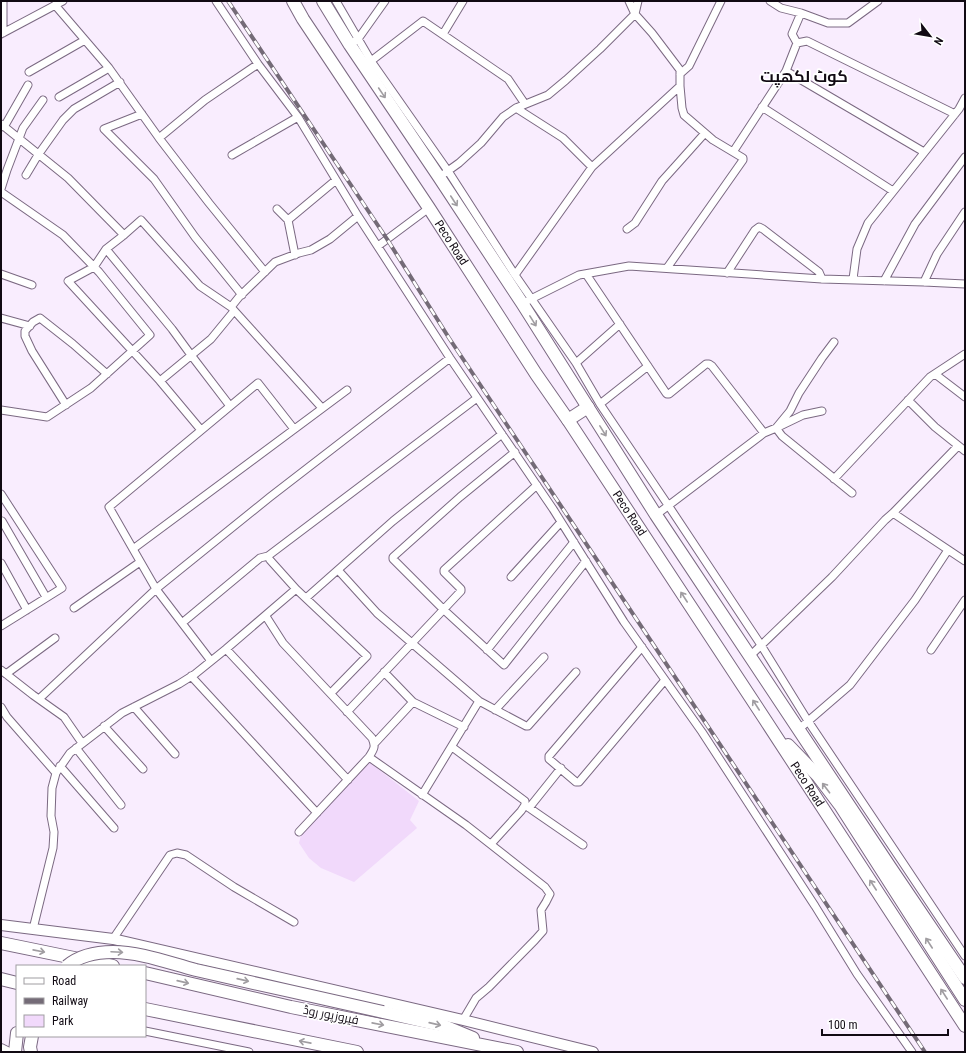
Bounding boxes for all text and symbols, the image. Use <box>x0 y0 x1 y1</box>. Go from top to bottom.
north arrow <box>910 16 950 56</box>
text: N <box>931 35 945 47</box>
district label: کوٹ لکھپت <box>760 67 848 88</box>
one-way arrow <box>378 87 386 98</box>
one-way arrow <box>450 195 459 206</box>
street label: Peco Road <box>432 218 471 268</box>
one-way arrow <box>530 315 538 327</box>
one-way arrow <box>599 425 607 436</box>
street label: Peco Road <box>610 488 649 538</box>
one-way arrow <box>680 592 688 603</box>
one-way arrow <box>752 700 760 711</box>
street label: Peco Road <box>788 759 827 809</box>
one-way arrow <box>822 783 831 794</box>
one-way arrow <box>869 880 877 891</box>
one-way arrow <box>924 938 933 949</box>
one-way arrow <box>32 947 45 955</box>
one-way arrow <box>110 948 123 956</box>
legend <box>16 965 146 1037</box>
text: Road <box>52 974 76 988</box>
one-way arrow <box>237 977 250 985</box>
one-way arrow <box>176 978 189 986</box>
one-way arrow <box>940 988 948 999</box>
text: Railway <box>52 994 88 1008</box>
street label: فیروزپور روڈ <box>301 1003 360 1029</box>
scale bar <box>822 1011 948 1037</box>
text: Park <box>52 1014 74 1028</box>
text: 100 m <box>828 1018 858 1032</box>
one-way arrow <box>371 1021 384 1029</box>
one-way arrow <box>428 1021 441 1029</box>
one-way arrow <box>299 1037 312 1045</box>

